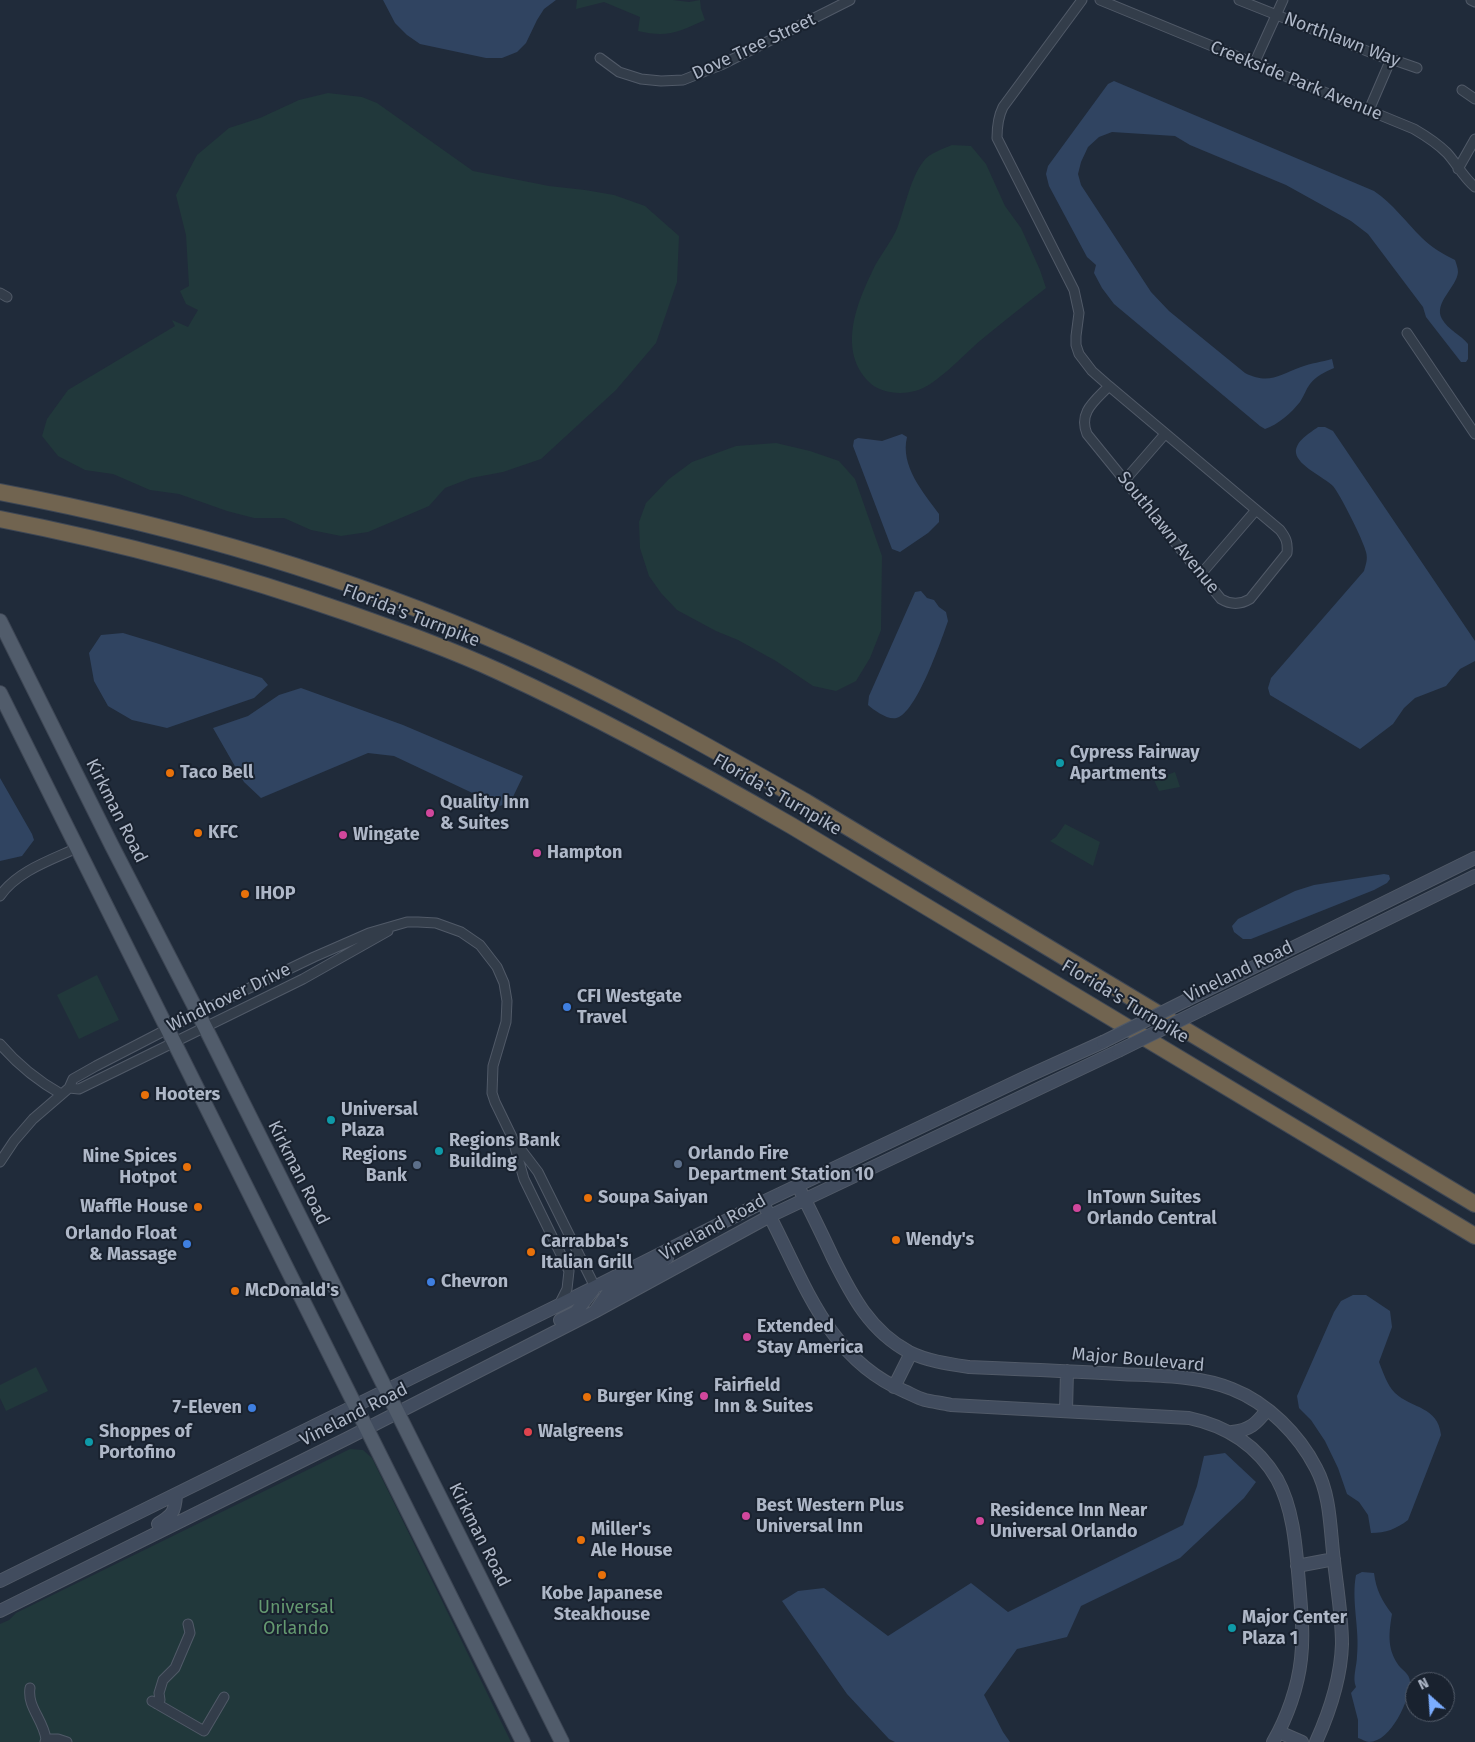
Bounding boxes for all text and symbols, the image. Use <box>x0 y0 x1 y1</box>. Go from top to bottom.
street label: Northlawn Way <box>1281 8 1403 72</box>
street label: Dove Tree Street <box>689 9 819 85</box>
street label: Creekside Park Avenue <box>1207 37 1385 125</box>
street label: Southlawn Avenue <box>1112 468 1224 598</box>
street label: Florida's Turnpike <box>340 580 482 652</box>
place label: Cypress Fairway Apartments <box>1070 742 1200 784</box>
street label: Florida's Turnpike <box>709 749 845 841</box>
street label: Kirkman Road <box>81 755 151 867</box>
marker: Cypress Fairway Apartments <box>1054 757 1066 769</box>
place label: Taco Bell <box>180 762 253 784</box>
marker: Taco Bell <box>164 767 176 779</box>
place label: Quality Inn & Suites <box>440 792 529 834</box>
marker: Quality Inn & Suites <box>424 807 436 819</box>
place label: KFC <box>208 822 238 844</box>
place label: Wingate <box>353 824 420 846</box>
marker: KFC <box>192 827 204 839</box>
marker: Wingate <box>337 829 349 841</box>
place label: Hampton <box>547 842 622 864</box>
marker: Hampton <box>531 847 543 859</box>
place label: IHOP <box>255 883 295 905</box>
marker: IHOP <box>239 888 251 900</box>
street label: Vineland Road <box>1181 936 1297 1008</box>
street label: Florida's Turnpike <box>1057 955 1193 1049</box>
street label: Windhover Drive <box>164 959 294 1037</box>
place label: CFI Westgate Travel <box>577 986 682 1028</box>
marker: CFI Westgate Travel <box>561 1001 573 1013</box>
place label: Hooters <box>155 1084 220 1106</box>
marker: Hooters <box>139 1089 151 1101</box>
place label: Universal Plaza <box>341 1099 418 1142</box>
marker: Universal Plaza <box>325 1114 337 1126</box>
street label: Kirkman Road <box>263 1117 333 1229</box>
place label: Regions Bank Building <box>449 1130 560 1172</box>
place label: Orlando Fire Department Station 10 <box>688 1143 874 1186</box>
place label: Regions Bank <box>342 1144 407 1186</box>
marker: Regions Bank Building <box>433 1145 445 1157</box>
place label: Nine Spices Hotpot <box>82 1146 177 1188</box>
marker: Orlando Fire Department Station 10 <box>672 1158 684 1170</box>
marker: Regions Bank <box>411 1159 423 1171</box>
marker: Nine Spices Hotpot <box>181 1161 193 1173</box>
place label: Soupa Saiyan <box>598 1187 708 1209</box>
place label: InTown Suites Orlando Central <box>1087 1187 1217 1230</box>
street label: Vineland Road <box>656 1190 770 1266</box>
marker: Soupa Saiyan <box>582 1192 594 1204</box>
place label: Waffle House <box>80 1196 188 1218</box>
marker: Waffle House <box>192 1201 204 1213</box>
marker: InTown Suites Orlando Central <box>1071 1202 1083 1214</box>
place label: Orlando Float & Massage <box>65 1223 177 1266</box>
place label: Wendy's <box>906 1229 974 1251</box>
place label: Carrabba's Italian Grill <box>541 1231 632 1274</box>
marker: Wendy's <box>890 1234 902 1246</box>
marker: Orlando Float & Massage <box>181 1238 193 1250</box>
marker: Carrabba's Italian Grill <box>525 1246 537 1258</box>
place label: Chevron <box>441 1271 508 1293</box>
marker: Chevron <box>425 1276 437 1288</box>
place label: McDonald's <box>245 1280 339 1302</box>
marker: McDonald's <box>229 1285 241 1297</box>
place label: Extended Stay America <box>757 1316 864 1358</box>
marker: Extended Stay America <box>741 1331 753 1343</box>
street label: Major Boulevard <box>1071 1343 1205 1377</box>
place label: Fairfield Inn & Suites <box>714 1375 813 1418</box>
street label: Vineland Road <box>297 1379 411 1451</box>
place label: Burger King <box>597 1386 693 1408</box>
marker: Fairfield Inn & Suites <box>698 1390 710 1402</box>
marker: Burger King <box>581 1391 593 1403</box>
place label: 7-Eleven <box>172 1397 242 1419</box>
marker: 7-Eleven <box>246 1402 258 1414</box>
place label: Shoppes of Portofino <box>99 1421 192 1464</box>
place label: Walgreens <box>538 1421 623 1443</box>
marker: Walgreens <box>522 1426 534 1438</box>
marker: Shoppes of Portofino <box>83 1436 95 1448</box>
street label: Kirkman Road <box>444 1479 514 1591</box>
place label: Best Western Plus Universal Inn <box>756 1495 904 1538</box>
place label: Residence Inn Near Universal Orlando <box>990 1500 1147 1542</box>
marker: Best Western Plus Universal Inn <box>740 1510 752 1522</box>
marker: Residence Inn Near Universal Orlando <box>974 1515 986 1527</box>
place label: Miller's Ale House <box>591 1519 673 1562</box>
marker: Miller's Ale House <box>575 1534 587 1546</box>
marker: Kobe Japanese Steakhouse <box>596 1569 608 1581</box>
place label: Kobe Japanese Steakhouse <box>541 1583 663 1626</box>
park label: Universal Orlando <box>258 1597 334 1640</box>
place label: Major Center Plaza 1 <box>1242 1607 1347 1650</box>
marker: Major Center Plaza 1 <box>1226 1622 1238 1634</box>
north arrow <box>1405 1672 1455 1722</box>
text: N <box>1416 1674 1432 1694</box>

